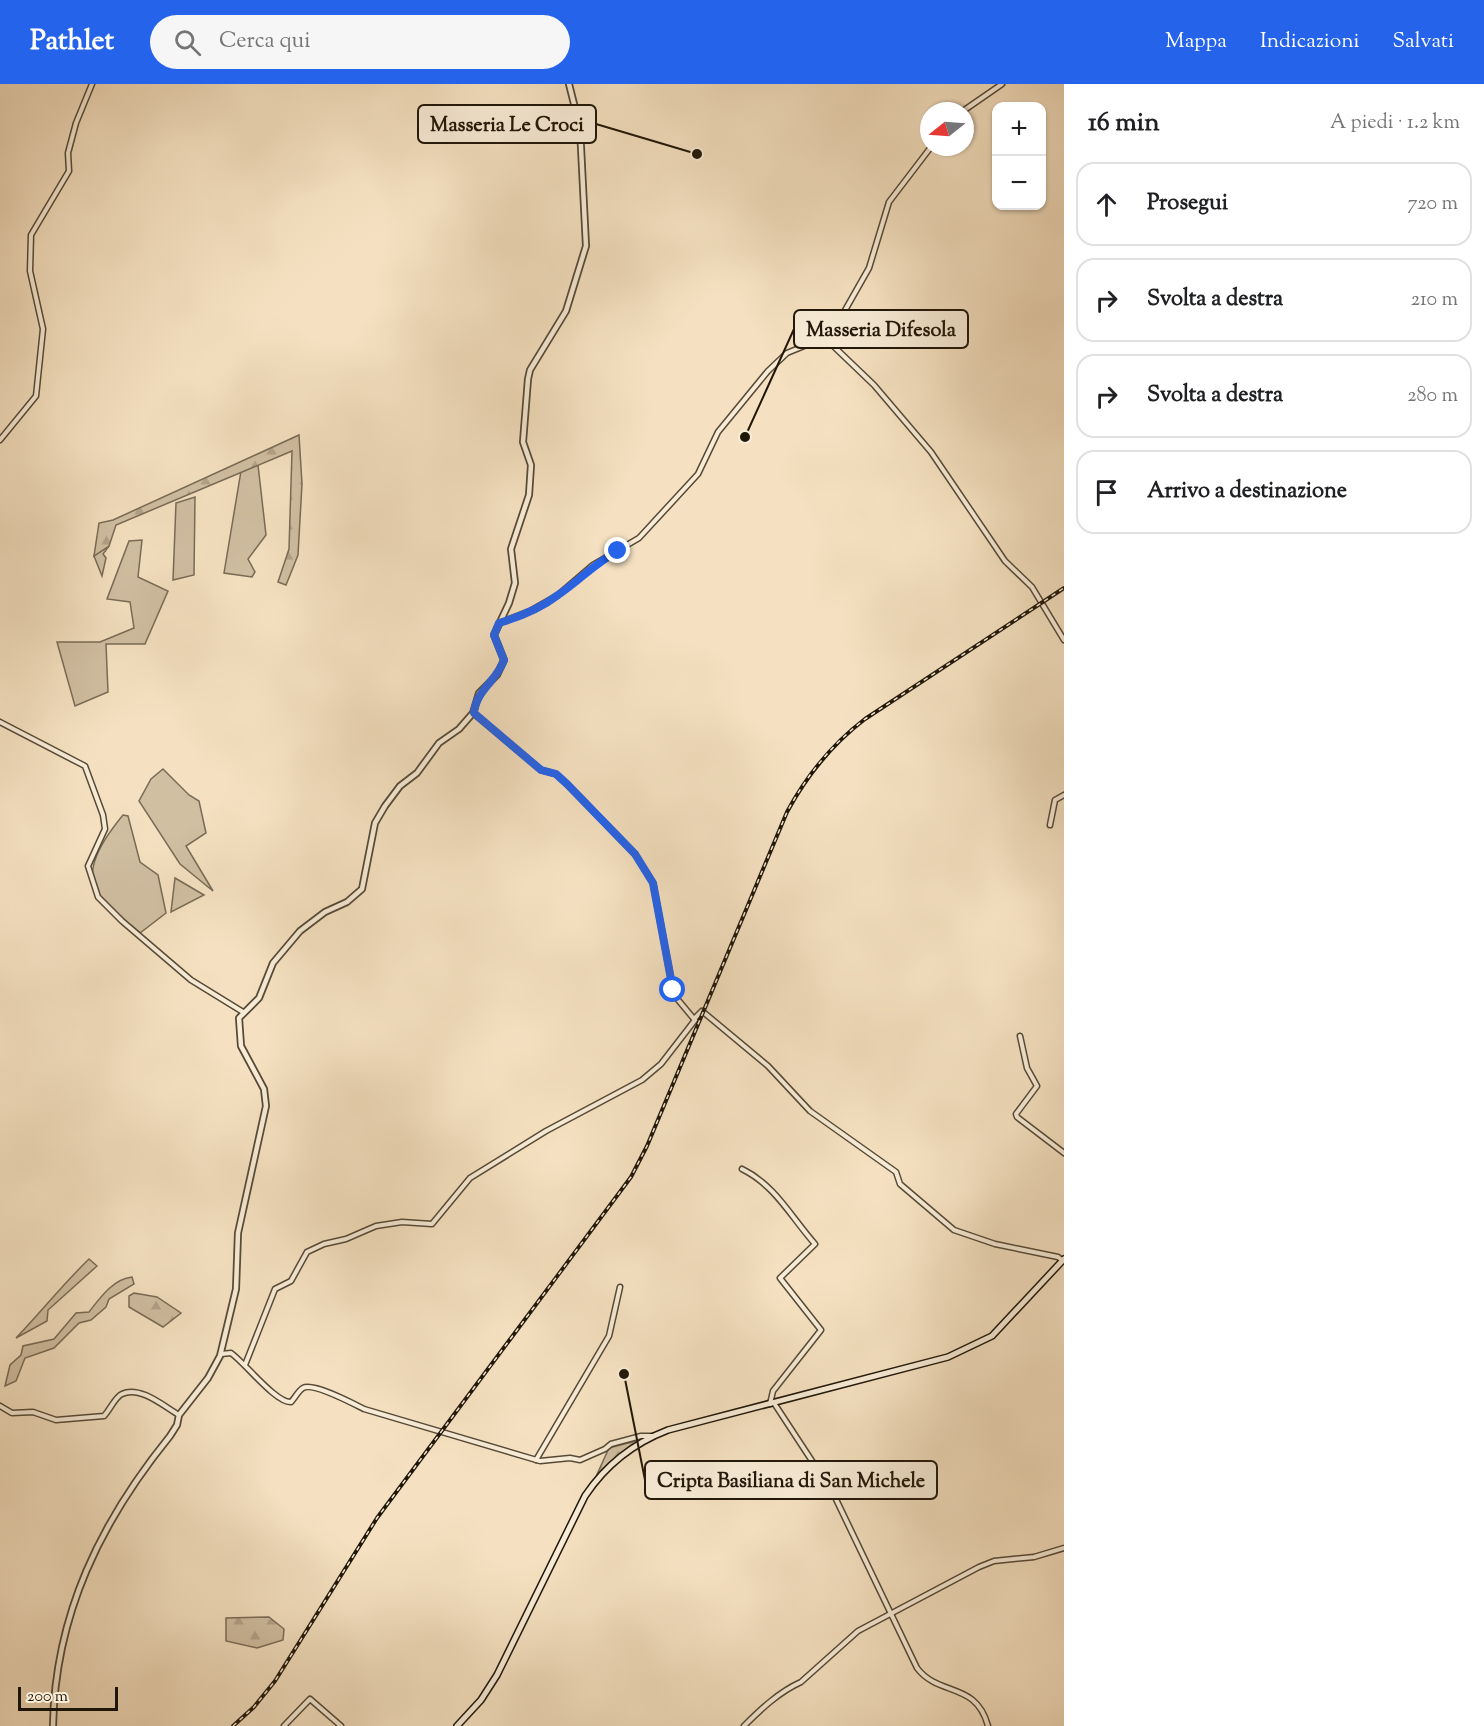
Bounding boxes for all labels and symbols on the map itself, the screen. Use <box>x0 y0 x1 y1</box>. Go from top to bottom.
north arrow <box>920 102 974 156</box>
callout: Masseria Le Croci <box>418 105 596 143</box>
text: Masseria Le Croci <box>430 112 584 141</box>
callout: Masseria Difesola <box>794 310 968 348</box>
text: Masseria Difesola <box>806 317 957 346</box>
route end <box>604 537 630 563</box>
route start <box>659 976 685 1002</box>
callout: Cripta Basiliana di San Michele <box>645 1461 937 1499</box>
text: Cripta Basiliana di San Michele <box>657 1468 925 1497</box>
scale bar <box>18 1684 118 1712</box>

